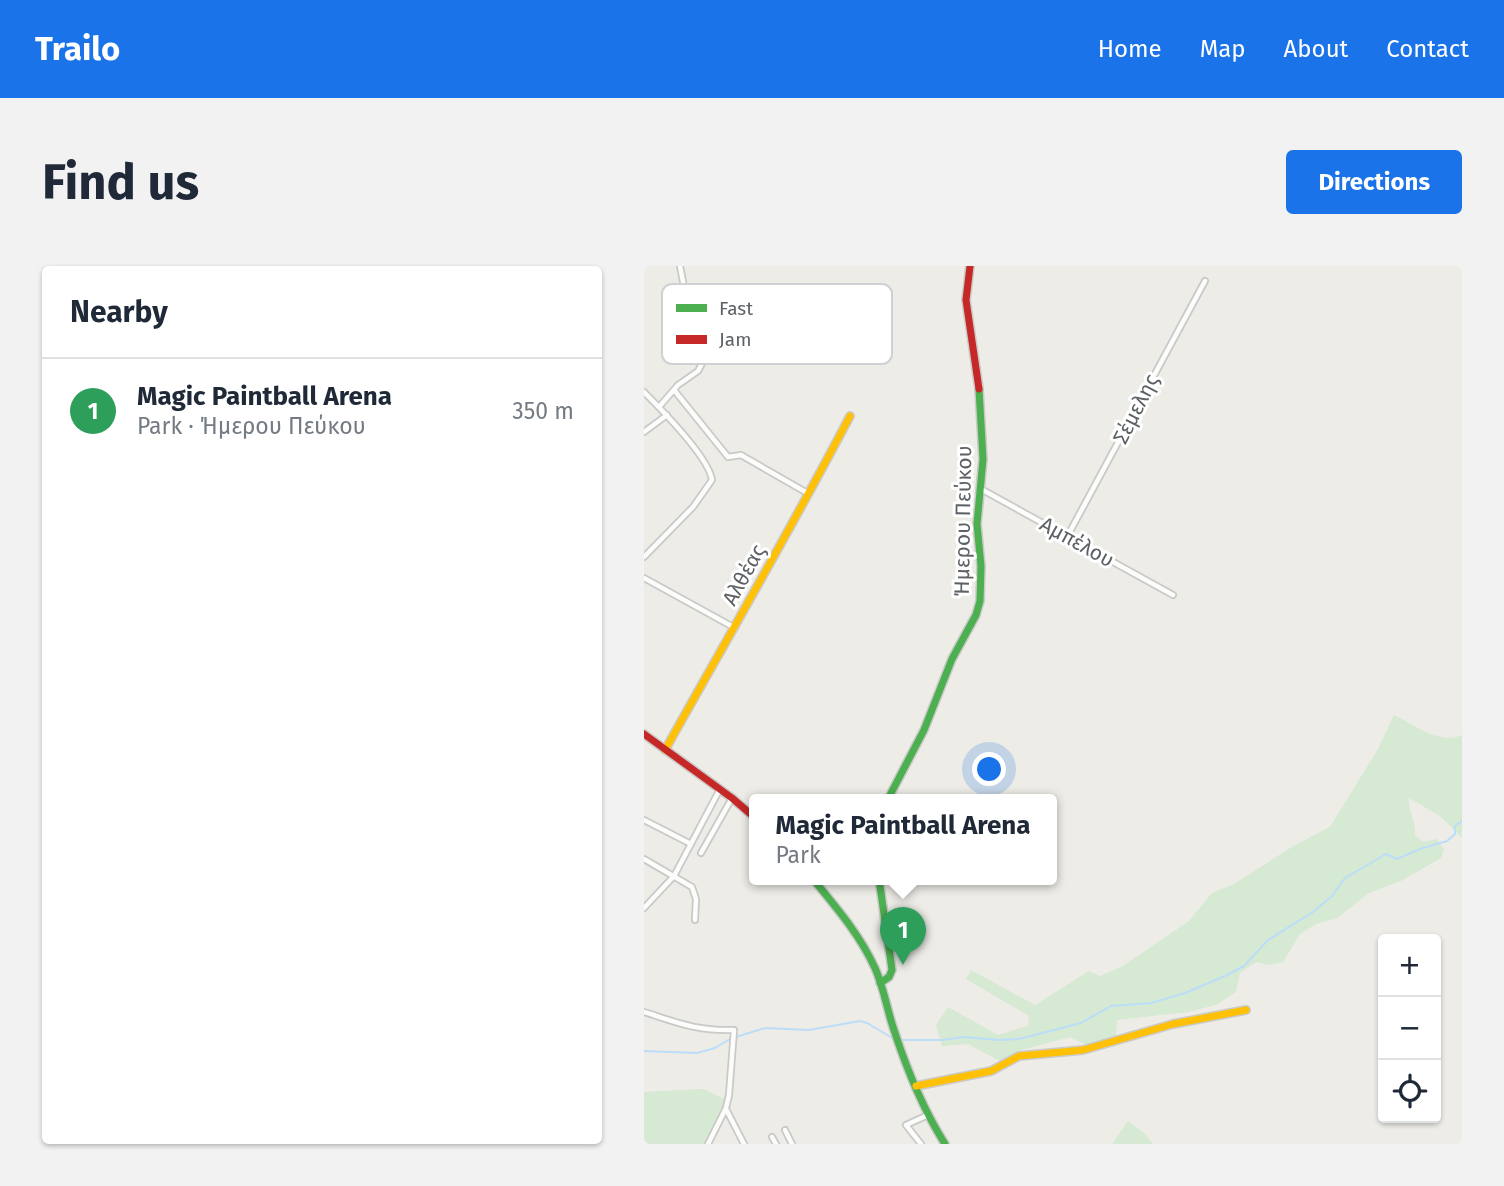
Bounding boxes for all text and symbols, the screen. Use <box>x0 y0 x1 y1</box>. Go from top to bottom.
text: Trailo <box>35 29 120 69</box>
text: Home <box>1098 35 1162 63</box>
text: Map <box>1200 35 1246 63</box>
text: About <box>1284 35 1348 63</box>
text: Contact <box>1386 35 1469 63</box>
button: Directions <box>1286 150 1462 214</box>
text: Find us <box>42 153 199 212</box>
legend <box>662 284 892 364</box>
text: Nearby <box>70 294 168 330</box>
text: Fast <box>719 297 753 320</box>
text: Jam <box>719 328 751 351</box>
street label: Σέμελης <box>1107 370 1165 448</box>
text: Magic Paintball Arena <box>137 381 392 412</box>
text: 1 <box>88 397 98 425</box>
text: 350 m <box>512 397 574 425</box>
text: Park · Ήμερου Πεύκου <box>137 412 366 440</box>
street label: Ήμερου Πεύκου <box>949 445 977 597</box>
street label: Αμπέλου <box>1035 511 1119 573</box>
street label: Αλθέας <box>717 540 771 610</box>
your location <box>972 752 1006 786</box>
popup <box>749 794 1057 885</box>
text: Magic Paintball Arena <box>775 810 1031 841</box>
text: Park <box>775 841 821 869</box>
pin: 1 <box>880 907 926 965</box>
map controls <box>1378 934 1441 1123</box>
button: + <box>1378 934 1441 997</box>
button: − <box>1378 997 1441 1060</box>
button: locate <box>1378 1060 1441 1123</box>

